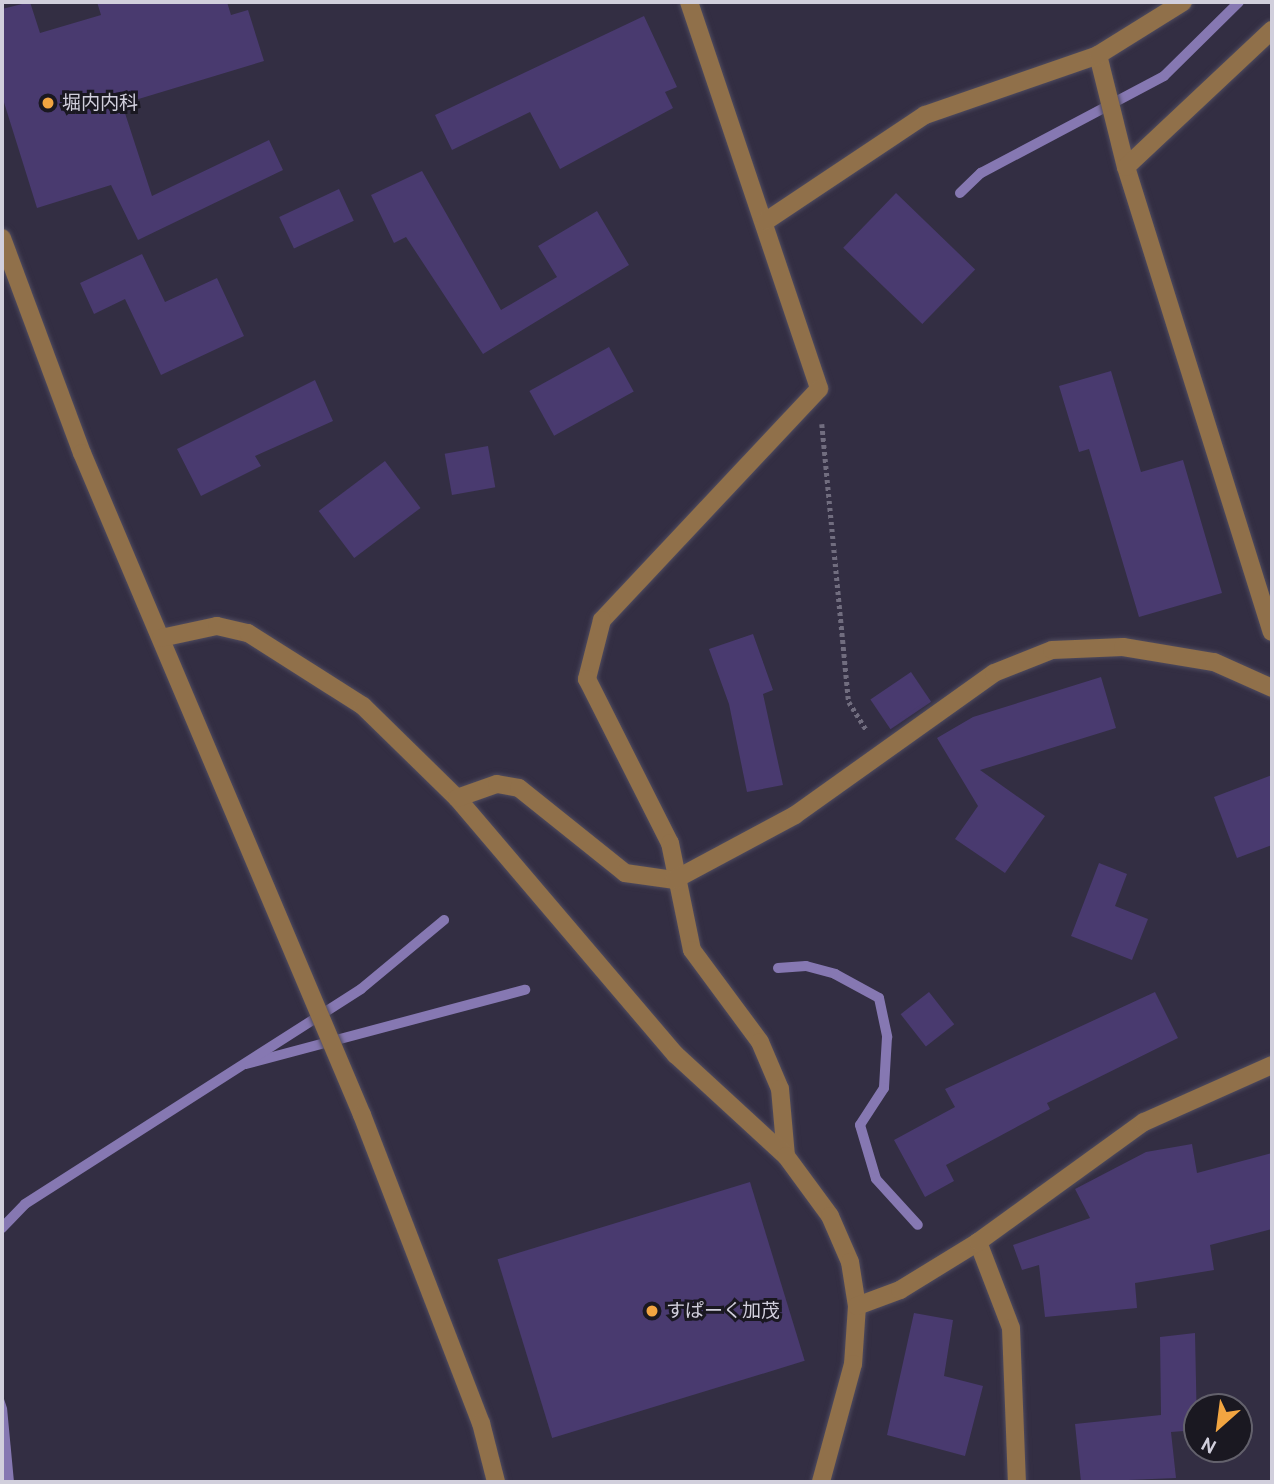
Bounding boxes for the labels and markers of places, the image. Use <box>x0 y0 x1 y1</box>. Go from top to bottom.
place label: 堀内内科 <box>62 92 138 114</box>
marker: 堀内内科 <box>40 95 56 111</box>
place label: すぱーく加茂 <box>666 1300 780 1322</box>
marker: すぱーく加茂 <box>644 1303 660 1319</box>

